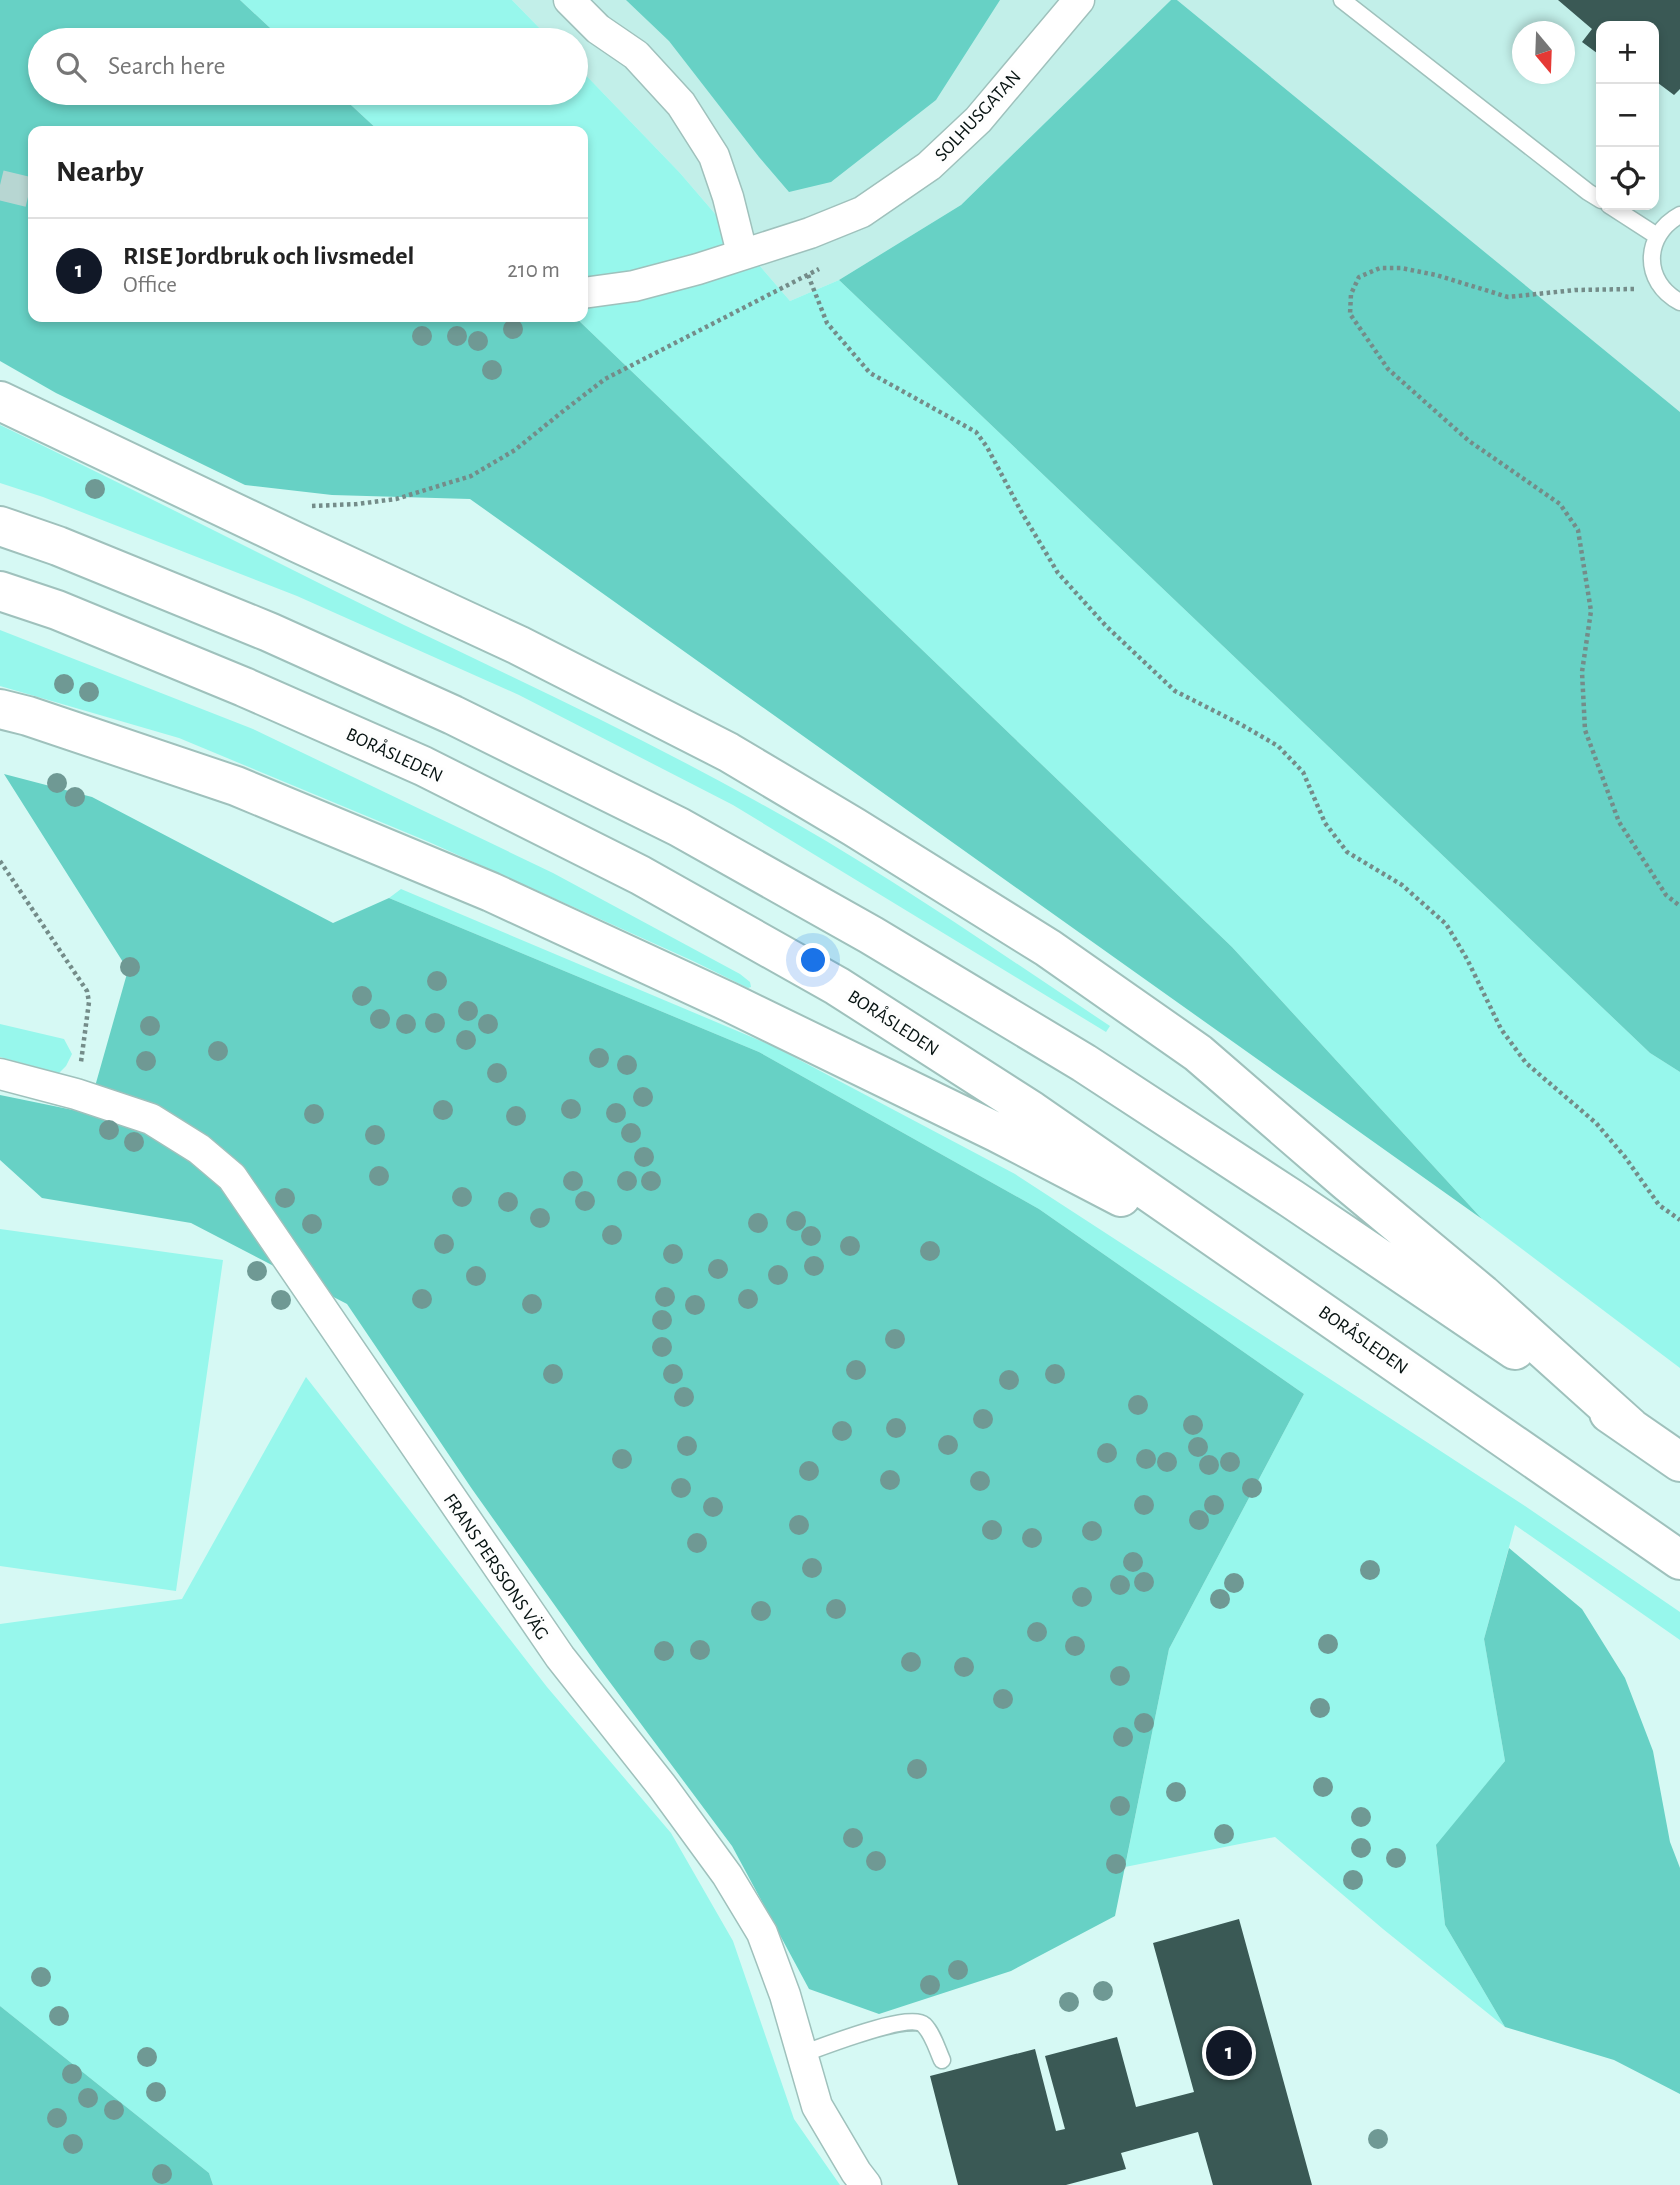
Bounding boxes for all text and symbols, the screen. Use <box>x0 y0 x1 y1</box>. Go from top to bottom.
north arrow <box>1512 21 1575 84</box>
map controls <box>1596 21 1659 210</box>
button: + <box>1596 21 1659 84</box>
search box <box>28 28 588 105</box>
icon: search <box>52 48 90 86</box>
text: Search here <box>108 53 226 79</box>
street label: SOLHUSGATAN <box>931 67 1025 165</box>
button: − <box>1596 84 1659 147</box>
button: locate <box>1596 147 1659 210</box>
text: Nearby <box>56 157 144 187</box>
text: RISE Jordbruk och livsmedel <box>123 243 414 269</box>
text: 1 <box>75 259 83 282</box>
text: 210 m <box>507 259 560 282</box>
text: Office <box>123 274 177 297</box>
street label: BORÅSLEDEN <box>343 723 446 786</box>
your location <box>796 943 830 977</box>
street label: BORÅSLEDEN <box>844 985 943 1060</box>
street label: BORÅSLEDEN <box>1315 1301 1412 1378</box>
street label: FRANS PERSSONS VÄG <box>440 1490 553 1643</box>
pin: 1 <box>1206 2027 1252 2079</box>

